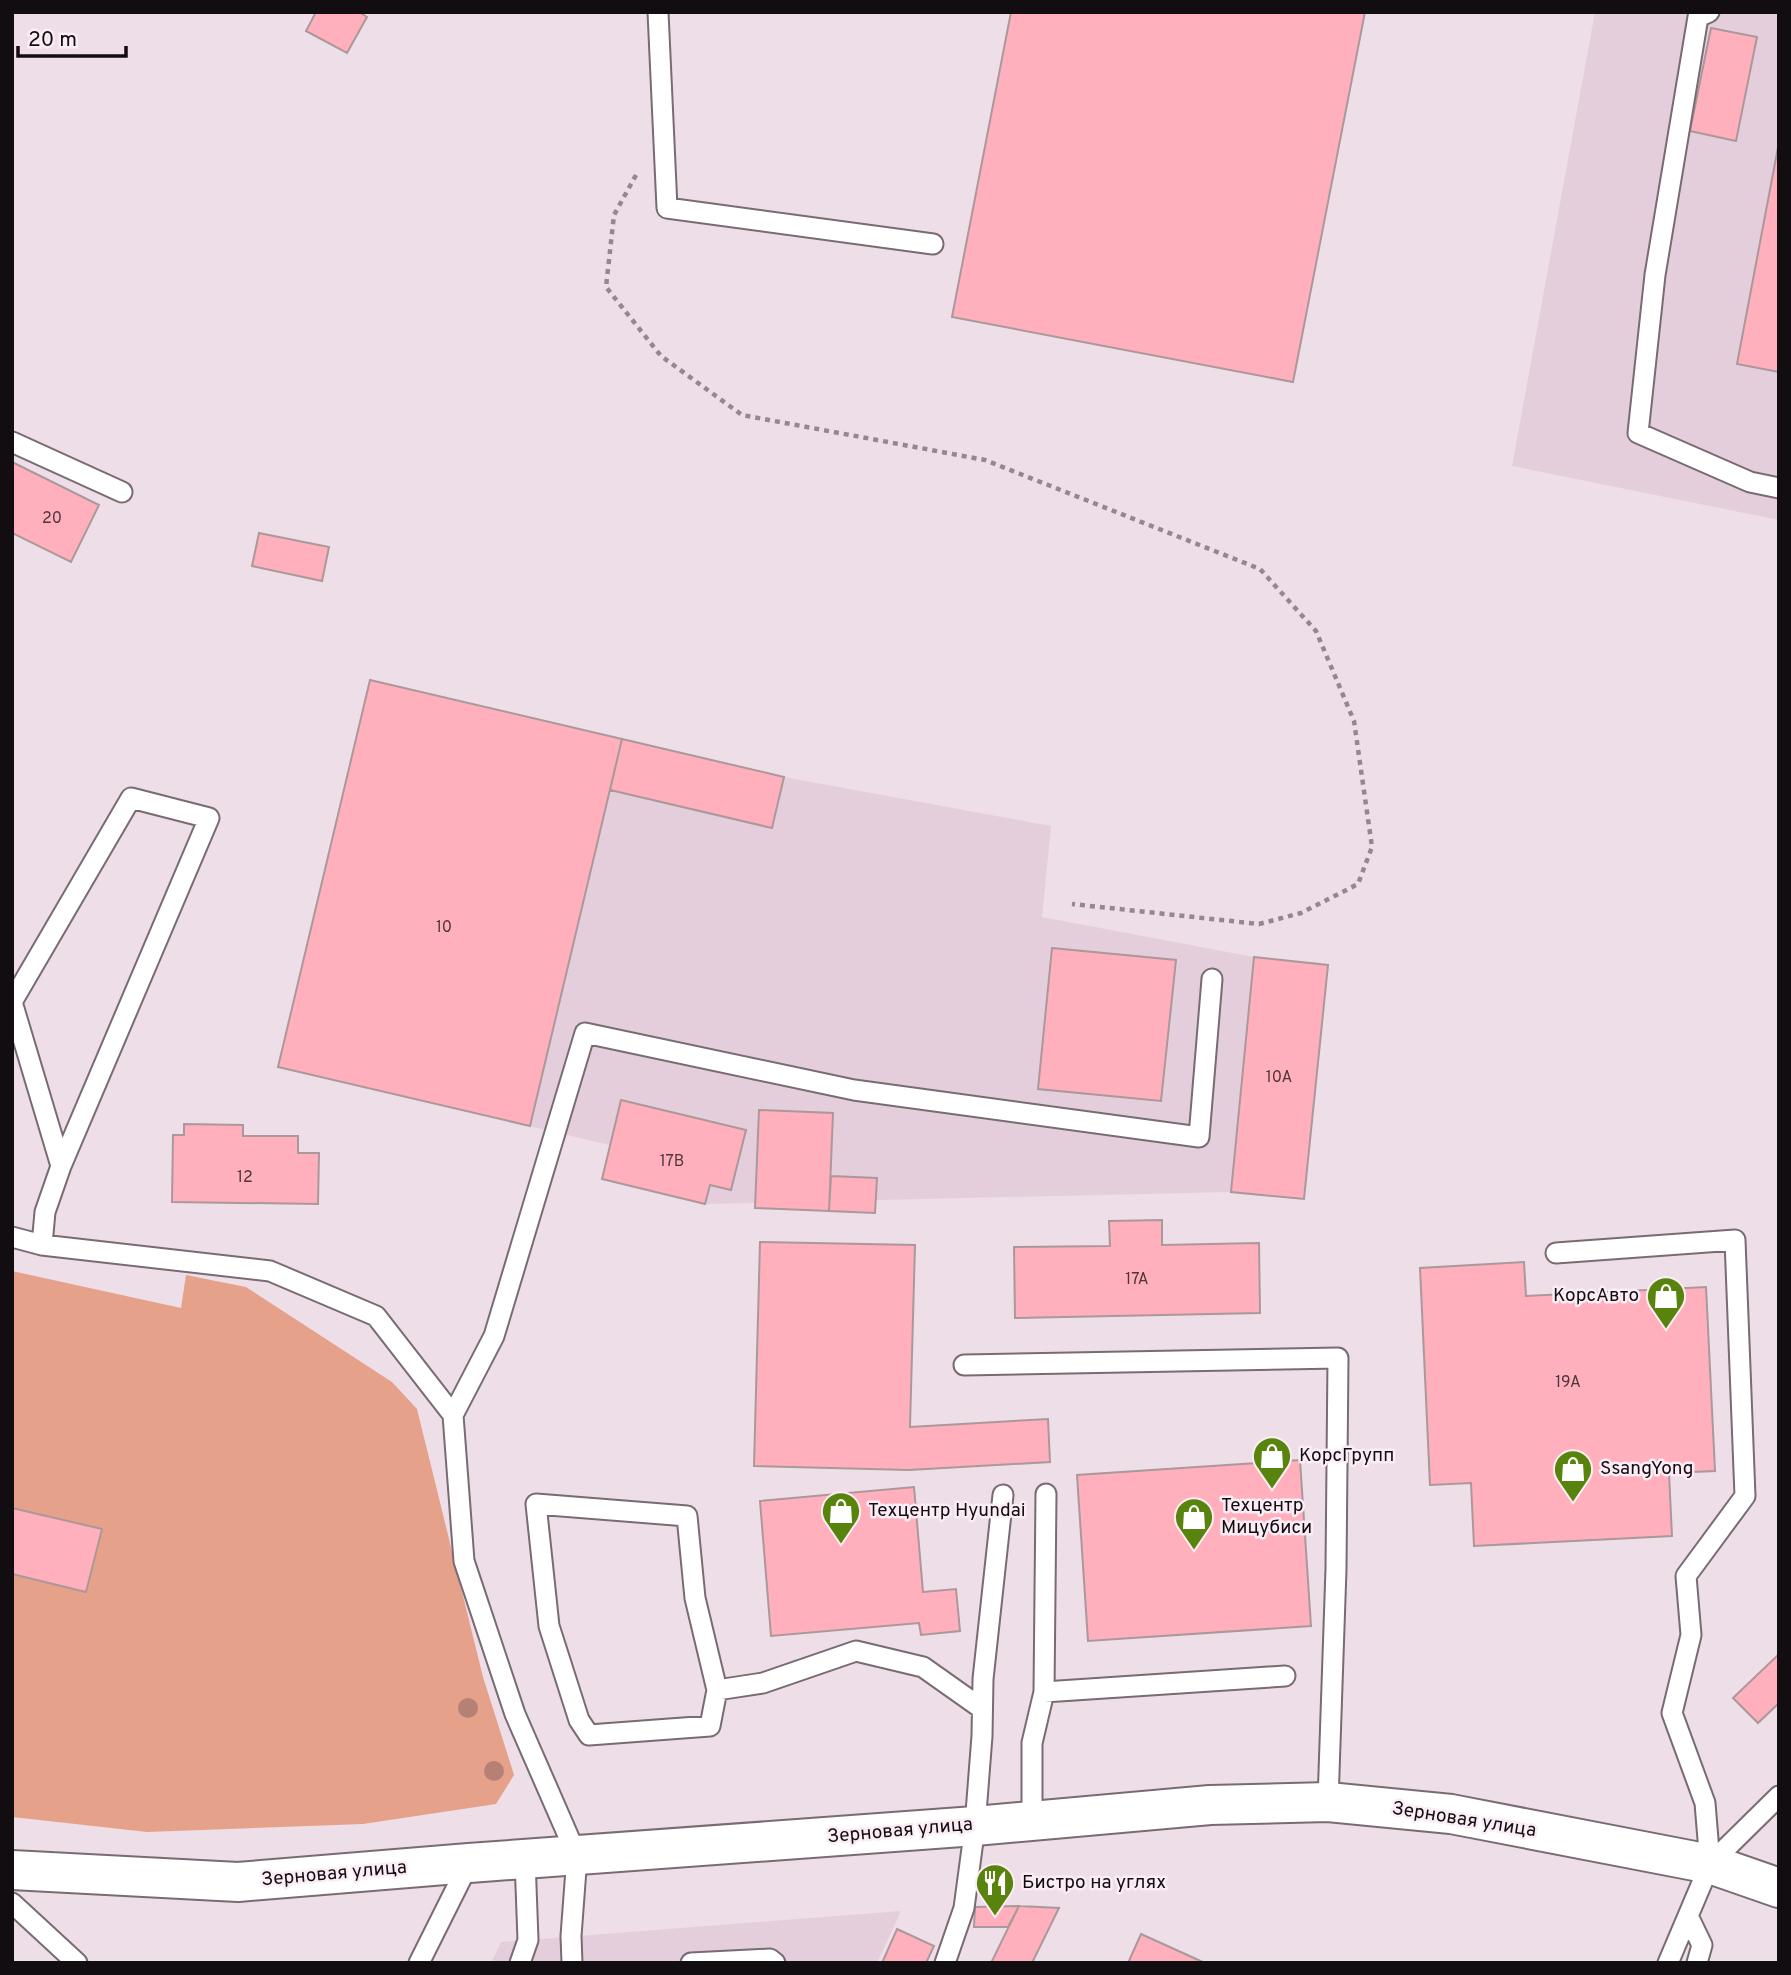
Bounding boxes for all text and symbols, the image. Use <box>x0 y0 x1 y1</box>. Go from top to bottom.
scale bar <box>18 14 126 58</box>
text: 20 m <box>28 27 77 54</box>
house number: 20 <box>42 509 62 529</box>
house number: 10 <box>436 918 452 938</box>
house number: 10А <box>1266 1068 1292 1088</box>
house number: 17В <box>660 1152 684 1172</box>
house number: 12 <box>237 1168 253 1188</box>
house number: 17А <box>1125 1270 1149 1290</box>
shop icon: КорсАвто <box>1645 1275 1687 1330</box>
place label: КорсАвто <box>1553 1284 1639 1308</box>
house number: 19А <box>1555 1373 1581 1393</box>
shop icon: КорсГрупп <box>1251 1435 1293 1490</box>
place label: КорсГрупп <box>1299 1444 1394 1468</box>
shop icon: SsangYong <box>1552 1448 1594 1503</box>
place label: SsangYong <box>1600 1457 1693 1481</box>
shop icon: Техцентр Hyundai <box>820 1490 862 1545</box>
place label: Техцентр Мицубиси <box>1221 1494 1312 1540</box>
shop icon: Техцентр Мицубиси <box>1173 1496 1215 1551</box>
place label: Техцентр Hyundai <box>868 1499 1026 1523</box>
street label: Зерновая улица <box>1390 1797 1538 1843</box>
street label: Зерновая улица <box>826 1813 974 1849</box>
street label: Зерновая улица <box>260 1856 408 1892</box>
restaurant icon: Бистро на углях <box>974 1862 1016 1917</box>
place label: Бистро на углях <box>1022 1871 1166 1895</box>

